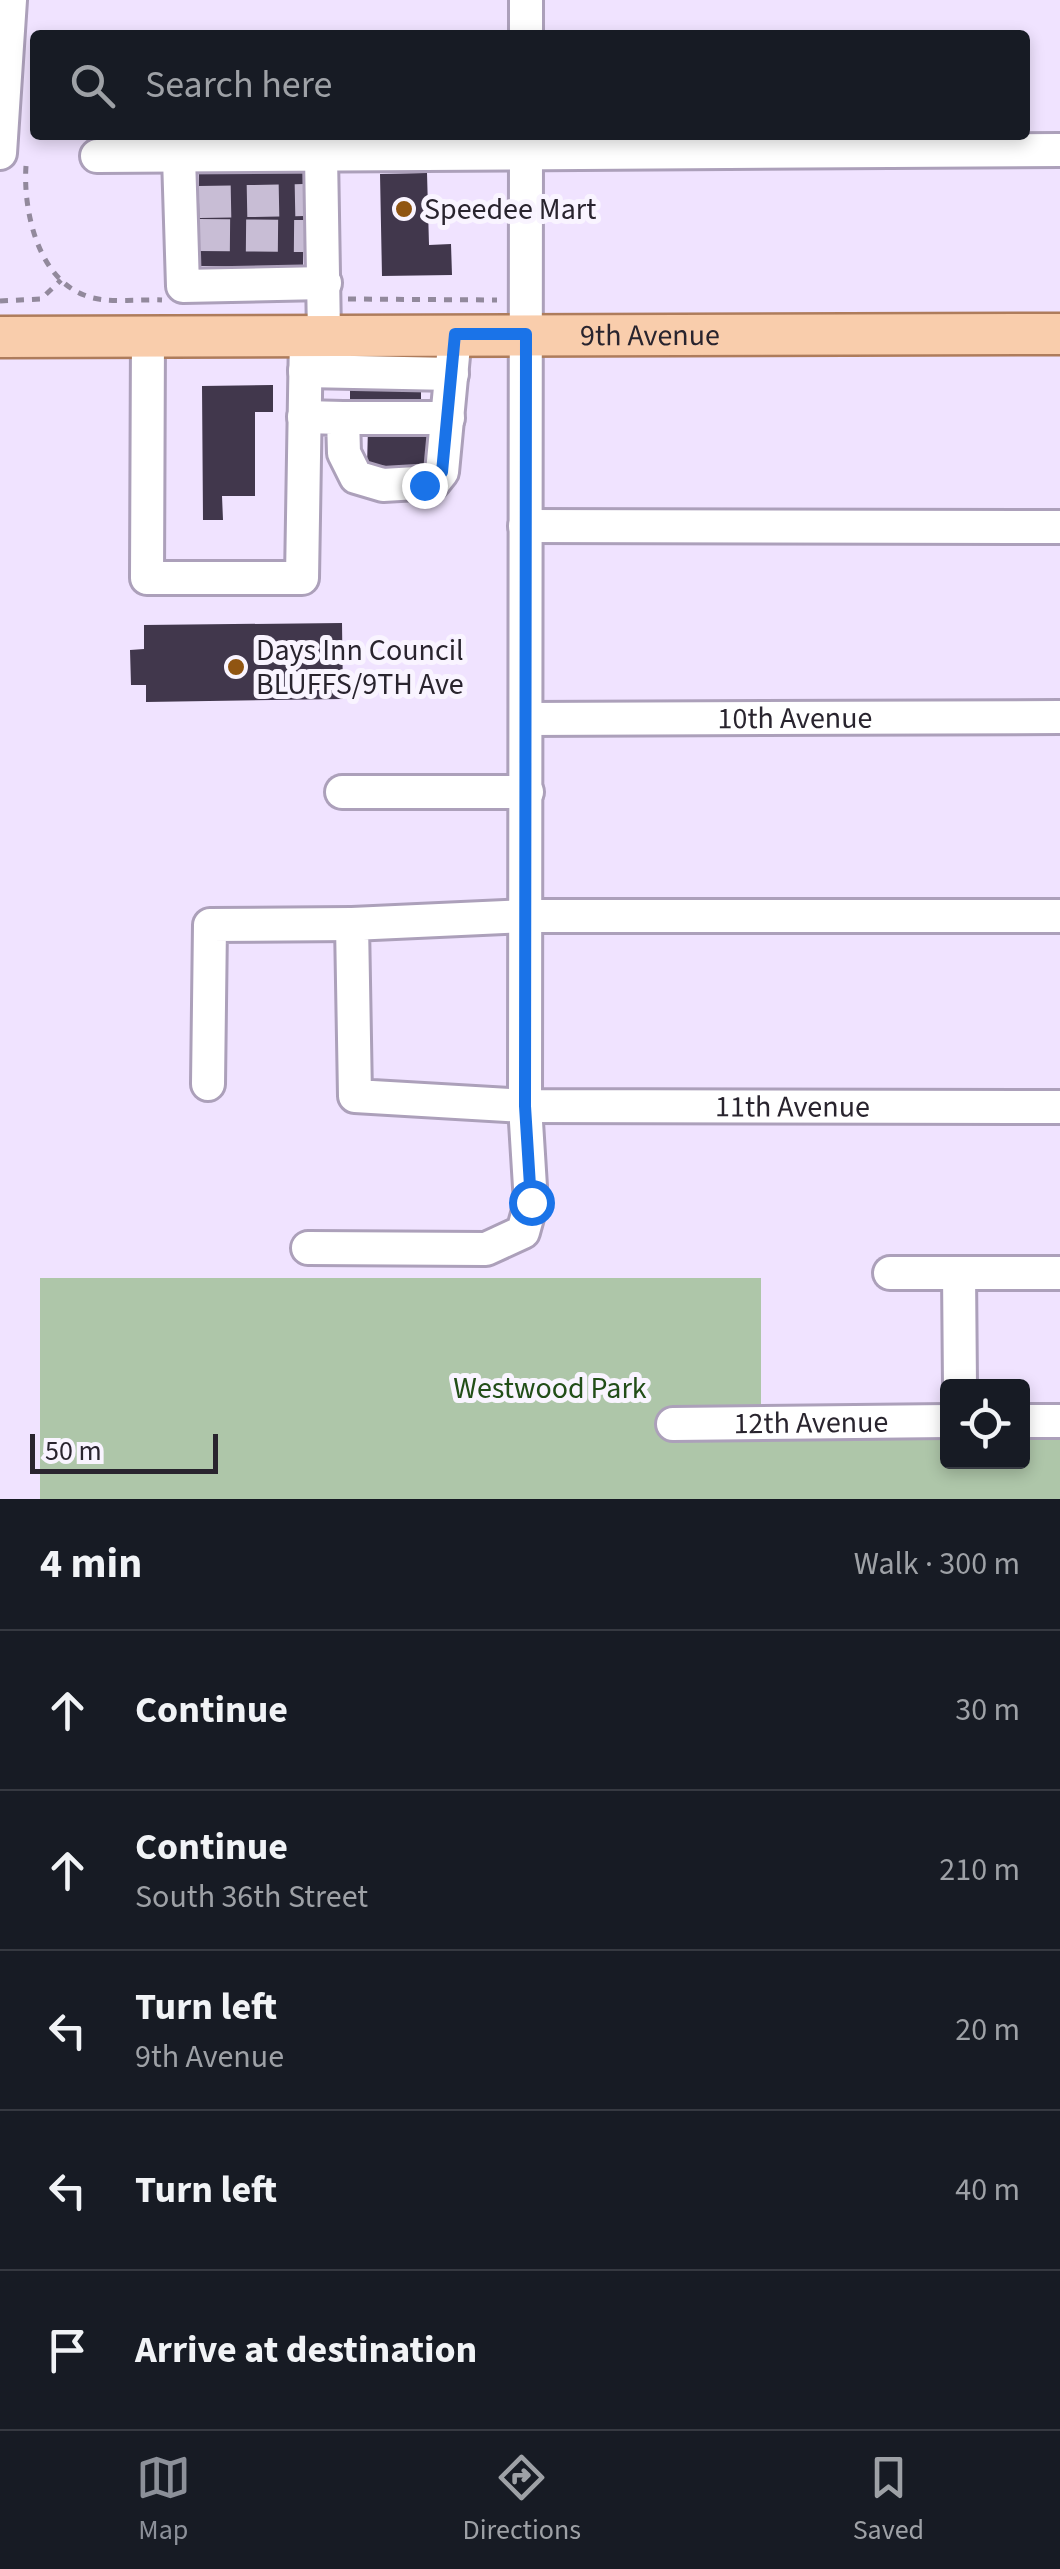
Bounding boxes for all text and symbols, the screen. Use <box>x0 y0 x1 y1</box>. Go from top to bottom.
search box <box>30 30 1030 140</box>
icon: search <box>65 58 120 113</box>
text: Search here <box>145 58 332 112</box>
place label: Speedee Mart <box>424 188 596 231</box>
marker: Speedee Mart <box>393 198 415 220</box>
street label: 9th Avenue <box>580 314 720 357</box>
route end <box>402 463 448 509</box>
place label: Days Inn Council BLUFFS/9TH Ave <box>256 629 464 706</box>
marker: Days Inn Council BLUFFS/9TH Ave <box>225 656 247 678</box>
street label: 10th Avenue <box>718 697 872 740</box>
street label: 11th Avenue <box>715 1085 870 1129</box>
route start <box>509 1180 555 1226</box>
park label: Westwood Park <box>453 1367 647 1410</box>
map controls <box>940 1379 1030 1469</box>
button: locate <box>940 1379 1030 1469</box>
street label: 12th Avenue <box>733 1401 889 1445</box>
scale bar <box>30 1429 218 1473</box>
text: 50 m <box>45 1431 102 1471</box>
text: 4 min <box>40 1534 142 1594</box>
text: Walk · 300 m <box>854 1541 1020 1587</box>
icon: ahead <box>40 1683 95 1738</box>
text: Continue <box>135 1683 288 1737</box>
text: 30 m <box>955 1687 1020 1733</box>
text: Continue <box>135 1820 288 1874</box>
icon: ahead <box>40 1843 95 1898</box>
text: 210 m <box>939 1847 1020 1893</box>
text: South 36th Street <box>135 1874 368 1920</box>
text: Turn left <box>135 1980 277 2034</box>
icon: left <box>40 2003 95 2058</box>
text: 20 m <box>955 2007 1020 2053</box>
text: 9th Avenue <box>135 2034 284 2080</box>
icon: left <box>40 2163 95 2218</box>
text: Turn left <box>135 2163 277 2217</box>
text: 40 m <box>955 2167 1020 2213</box>
icon: arrive <box>40 2323 95 2378</box>
text: Arrive at destination <box>135 2323 477 2377</box>
tab: Map <box>136 2450 191 2550</box>
tab: Directions <box>463 2450 581 2550</box>
tab: Saved <box>853 2450 924 2550</box>

